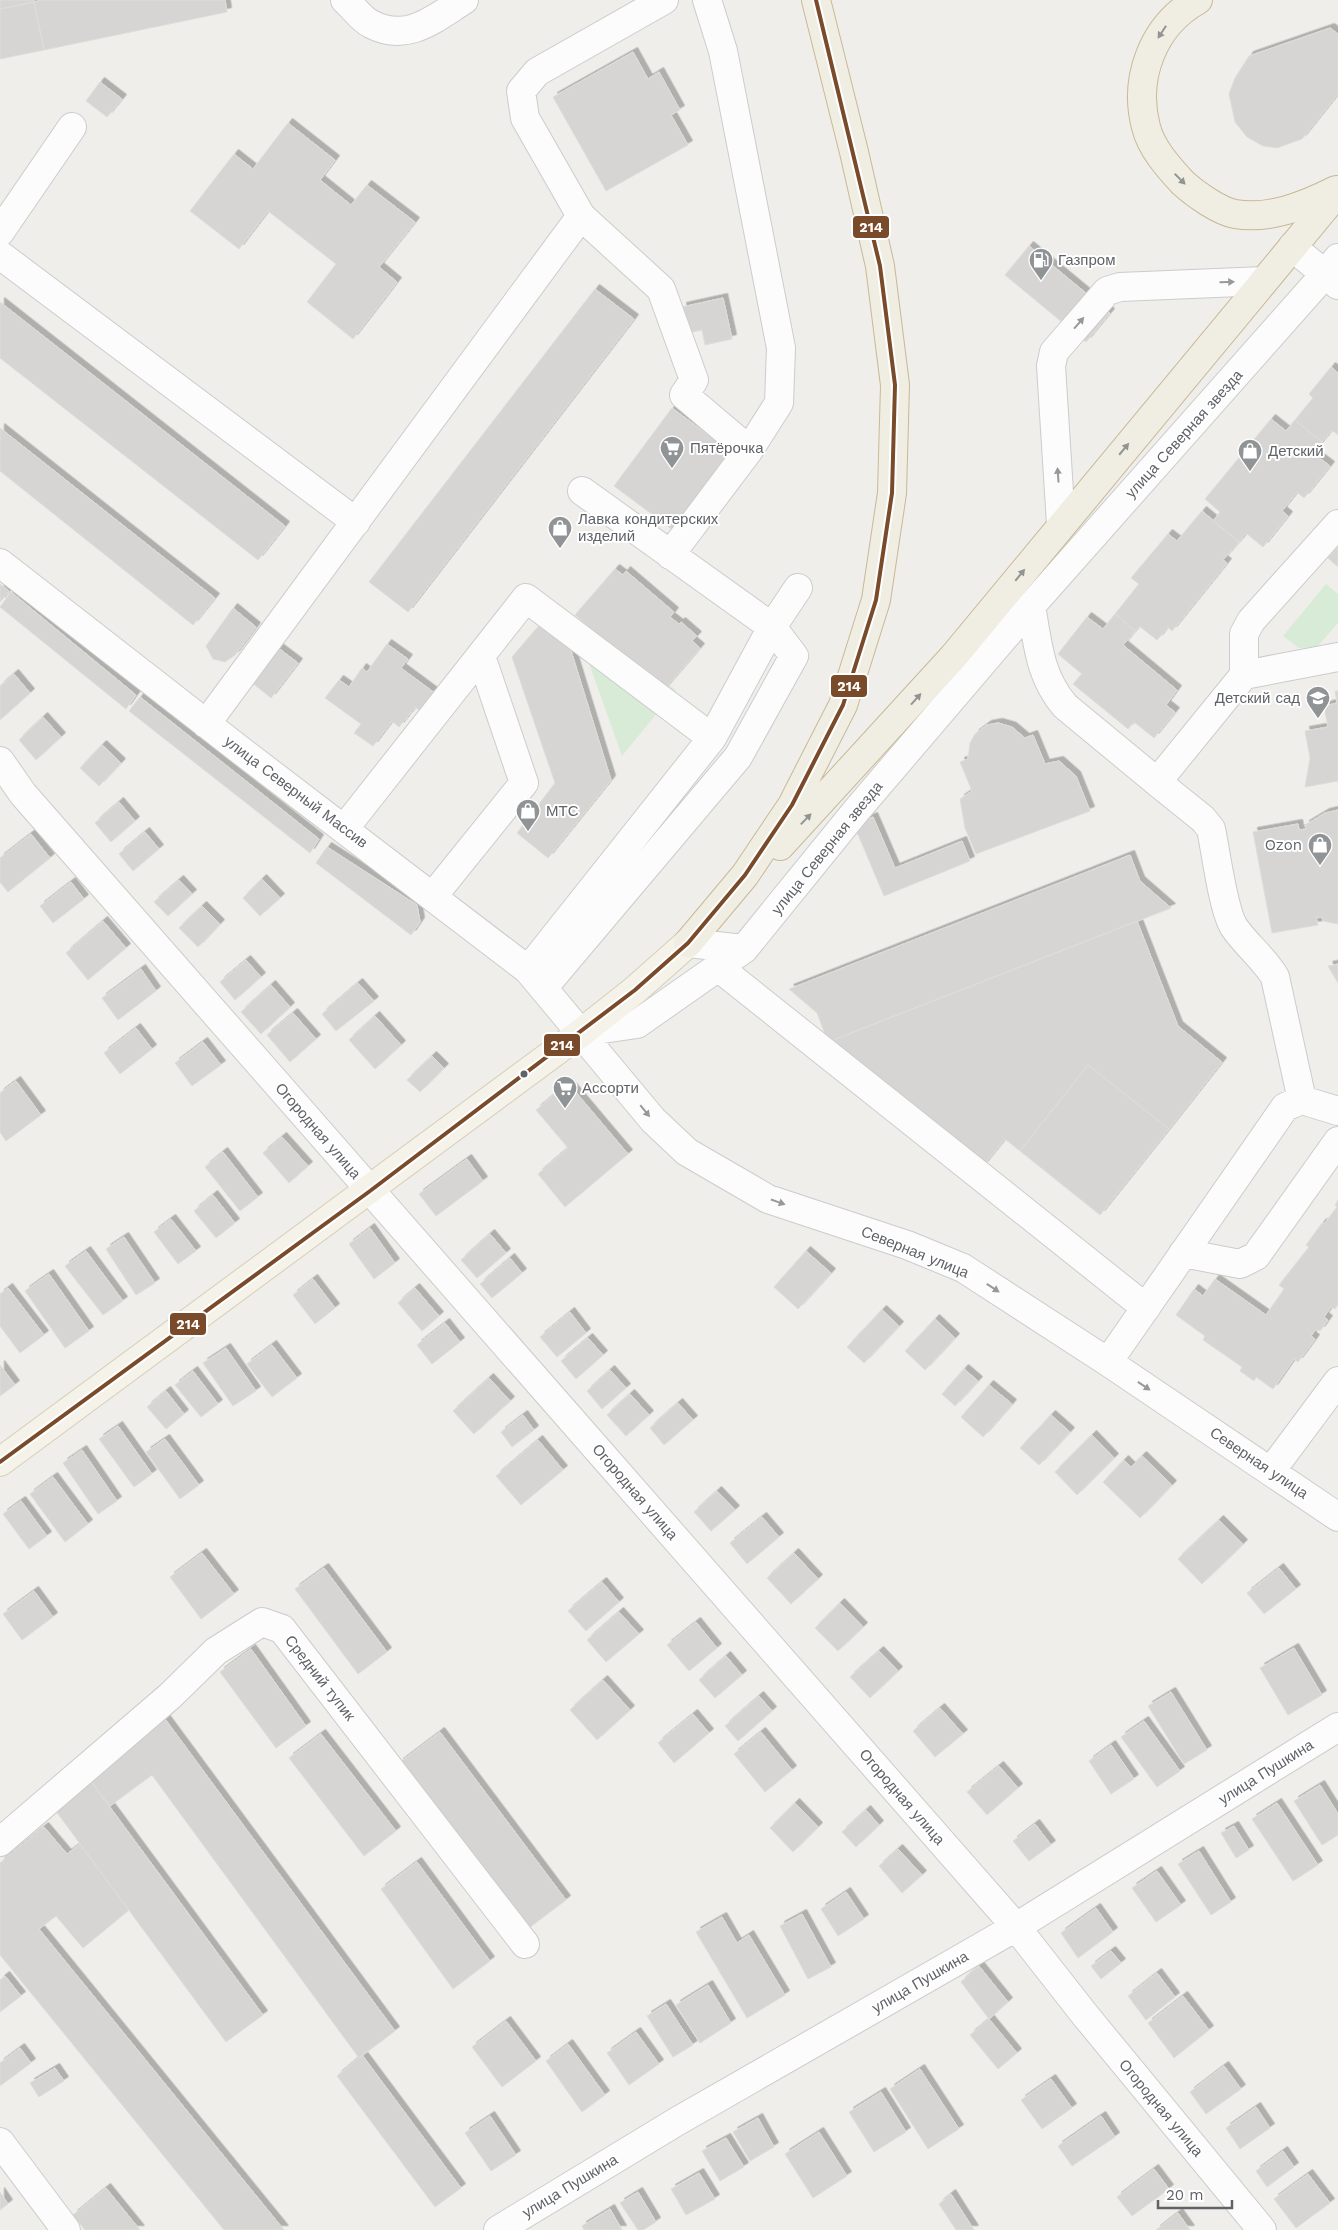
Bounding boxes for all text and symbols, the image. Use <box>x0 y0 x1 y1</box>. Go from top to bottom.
one-way arrow <box>1157 26 1167 39</box>
one-way arrow <box>1174 173 1186 185</box>
line badge: 214 <box>852 215 890 239</box>
text: 214 <box>859 219 883 235</box>
fuel station icon: Газпром <box>1028 247 1054 281</box>
place label: Газпром <box>1058 251 1115 269</box>
one-way arrow <box>1219 278 1235 286</box>
one-way arrow <box>1074 317 1085 330</box>
street label: улица Северная звезда <box>1122 366 1247 502</box>
supermarket icon: Пятёрочка <box>659 435 685 469</box>
shop icon: Детский <box>1237 438 1263 472</box>
place label: Пятёрочка <box>690 439 764 457</box>
place label: Детский <box>1268 442 1324 460</box>
one-way arrow <box>1118 443 1129 456</box>
one-way arrow <box>1054 467 1062 483</box>
place label: Лавка кондитерских изделий <box>578 510 719 545</box>
shop icon: Лавка кондитерских изделий <box>547 515 573 549</box>
one-way arrow <box>1015 568 1026 581</box>
line badge: 214 <box>830 674 868 698</box>
text: 214 <box>837 678 861 694</box>
school or university icon: Детский сад <box>1305 685 1331 719</box>
place label: Детский сад <box>1215 689 1300 707</box>
one-way arrow <box>910 693 922 705</box>
street label: улица Северный Массив <box>221 732 371 852</box>
street label: улица Северная звезда <box>768 777 887 918</box>
shop icon: МТС <box>515 798 541 832</box>
place label: МТС <box>546 802 579 820</box>
one-way arrow <box>800 813 812 825</box>
shop icon: Ozon <box>1307 832 1333 866</box>
place label: Ozon <box>1265 836 1302 854</box>
line badge: 214 <box>543 1033 581 1057</box>
text: 214 <box>550 1037 574 1053</box>
unlabelled marker <box>519 1069 529 1079</box>
supermarket icon: Ассорти <box>552 1075 578 1109</box>
street label: Огородная улица <box>271 1079 365 1183</box>
place label: Ассорти <box>582 1079 639 1097</box>
one-way arrow <box>640 1104 651 1117</box>
one-way arrow <box>771 1198 786 1206</box>
street label: Северная улица <box>858 1222 972 1282</box>
one-way arrow <box>987 1283 1000 1292</box>
line badge: 214 <box>169 1312 207 1336</box>
text: 214 <box>176 1316 200 1332</box>
one-way arrow <box>1137 1381 1151 1391</box>
street label: Северная улица <box>1206 1423 1312 1503</box>
street label: Огородная улица <box>588 1440 682 1544</box>
street label: Средний тупик <box>281 1632 359 1725</box>
street label: улица Пушкина <box>1215 1735 1317 1808</box>
street label: Огородная улица <box>855 1745 949 1849</box>
street label: улица Пушкина <box>869 1947 972 2017</box>
street label: Огородная улица <box>1115 2056 1207 2161</box>
street label: улица Пушкина <box>519 2150 622 2222</box>
scale bar <box>1158 2178 1232 2210</box>
text: 20 m <box>1166 2186 1204 2204</box>

